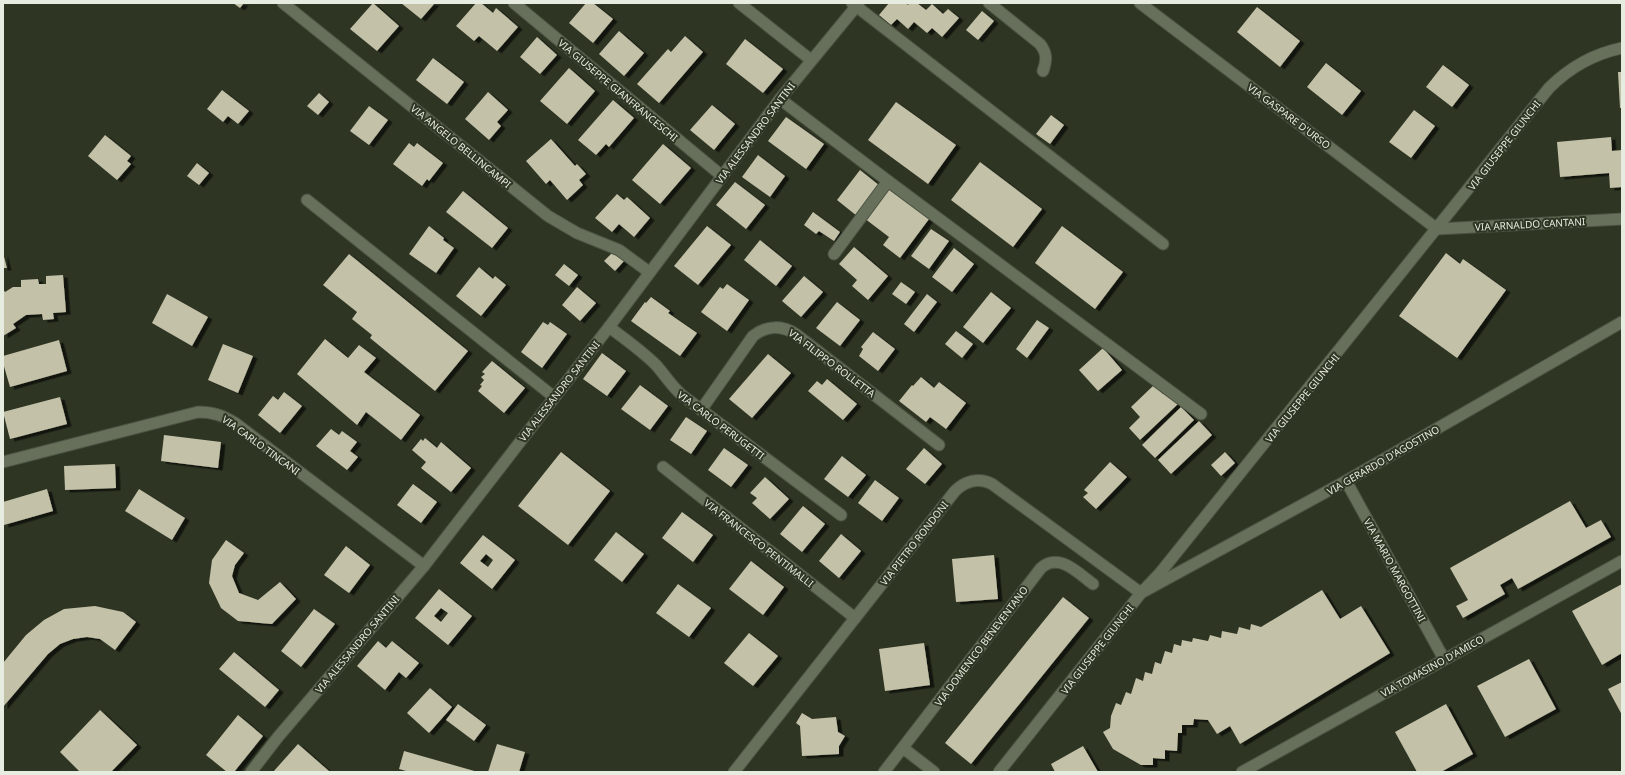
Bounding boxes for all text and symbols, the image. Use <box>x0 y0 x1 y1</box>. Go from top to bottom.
street label: VIA GIUSEPPE GIANFRANCESCHI <box>555 36 681 144</box>
street label: VIA ALESSANDRO SANTINI <box>712 79 798 187</box>
street label: VIA GASPARE D'URSO <box>1245 80 1333 152</box>
street label: VIA GIUSEPPE GIUNCHI <box>1465 97 1543 193</box>
street label: VIA ANGELO BELLINCAMPI <box>408 101 514 191</box>
street label: VIA ARNALDO CANTANI <box>1474 214 1586 234</box>
street label: VIA FILIPPO ROLLETTA <box>786 326 879 401</box>
street label: VIA ALESSANDRO SANTINI <box>515 338 603 444</box>
street label: VIA GIUSEPPE GIUNCHI <box>1262 351 1342 445</box>
street label: VIA CARLO PERUGETTI <box>675 388 767 462</box>
street label: VIA CARLO TINCANI <box>219 412 303 478</box>
street label: VIA GERARDO D'AGOSTINO <box>1324 422 1442 498</box>
street label: VIA FRANCESCO PENTIMALLI <box>701 496 817 590</box>
street label: VIA PIETRO RONDONI <box>877 498 951 588</box>
street label: VIA MARIO MARGOTTINI <box>1361 516 1429 624</box>
street label: VIA DOMENICO BENEVENTANO <box>931 583 1031 709</box>
street label: VIA ALESSANDRO SANTINI <box>312 592 402 696</box>
street label: VIA GIUSEPPE GIUNCHI <box>1058 601 1136 697</box>
street label: VIA TOMASINO D'AMICO <box>1378 632 1486 700</box>

